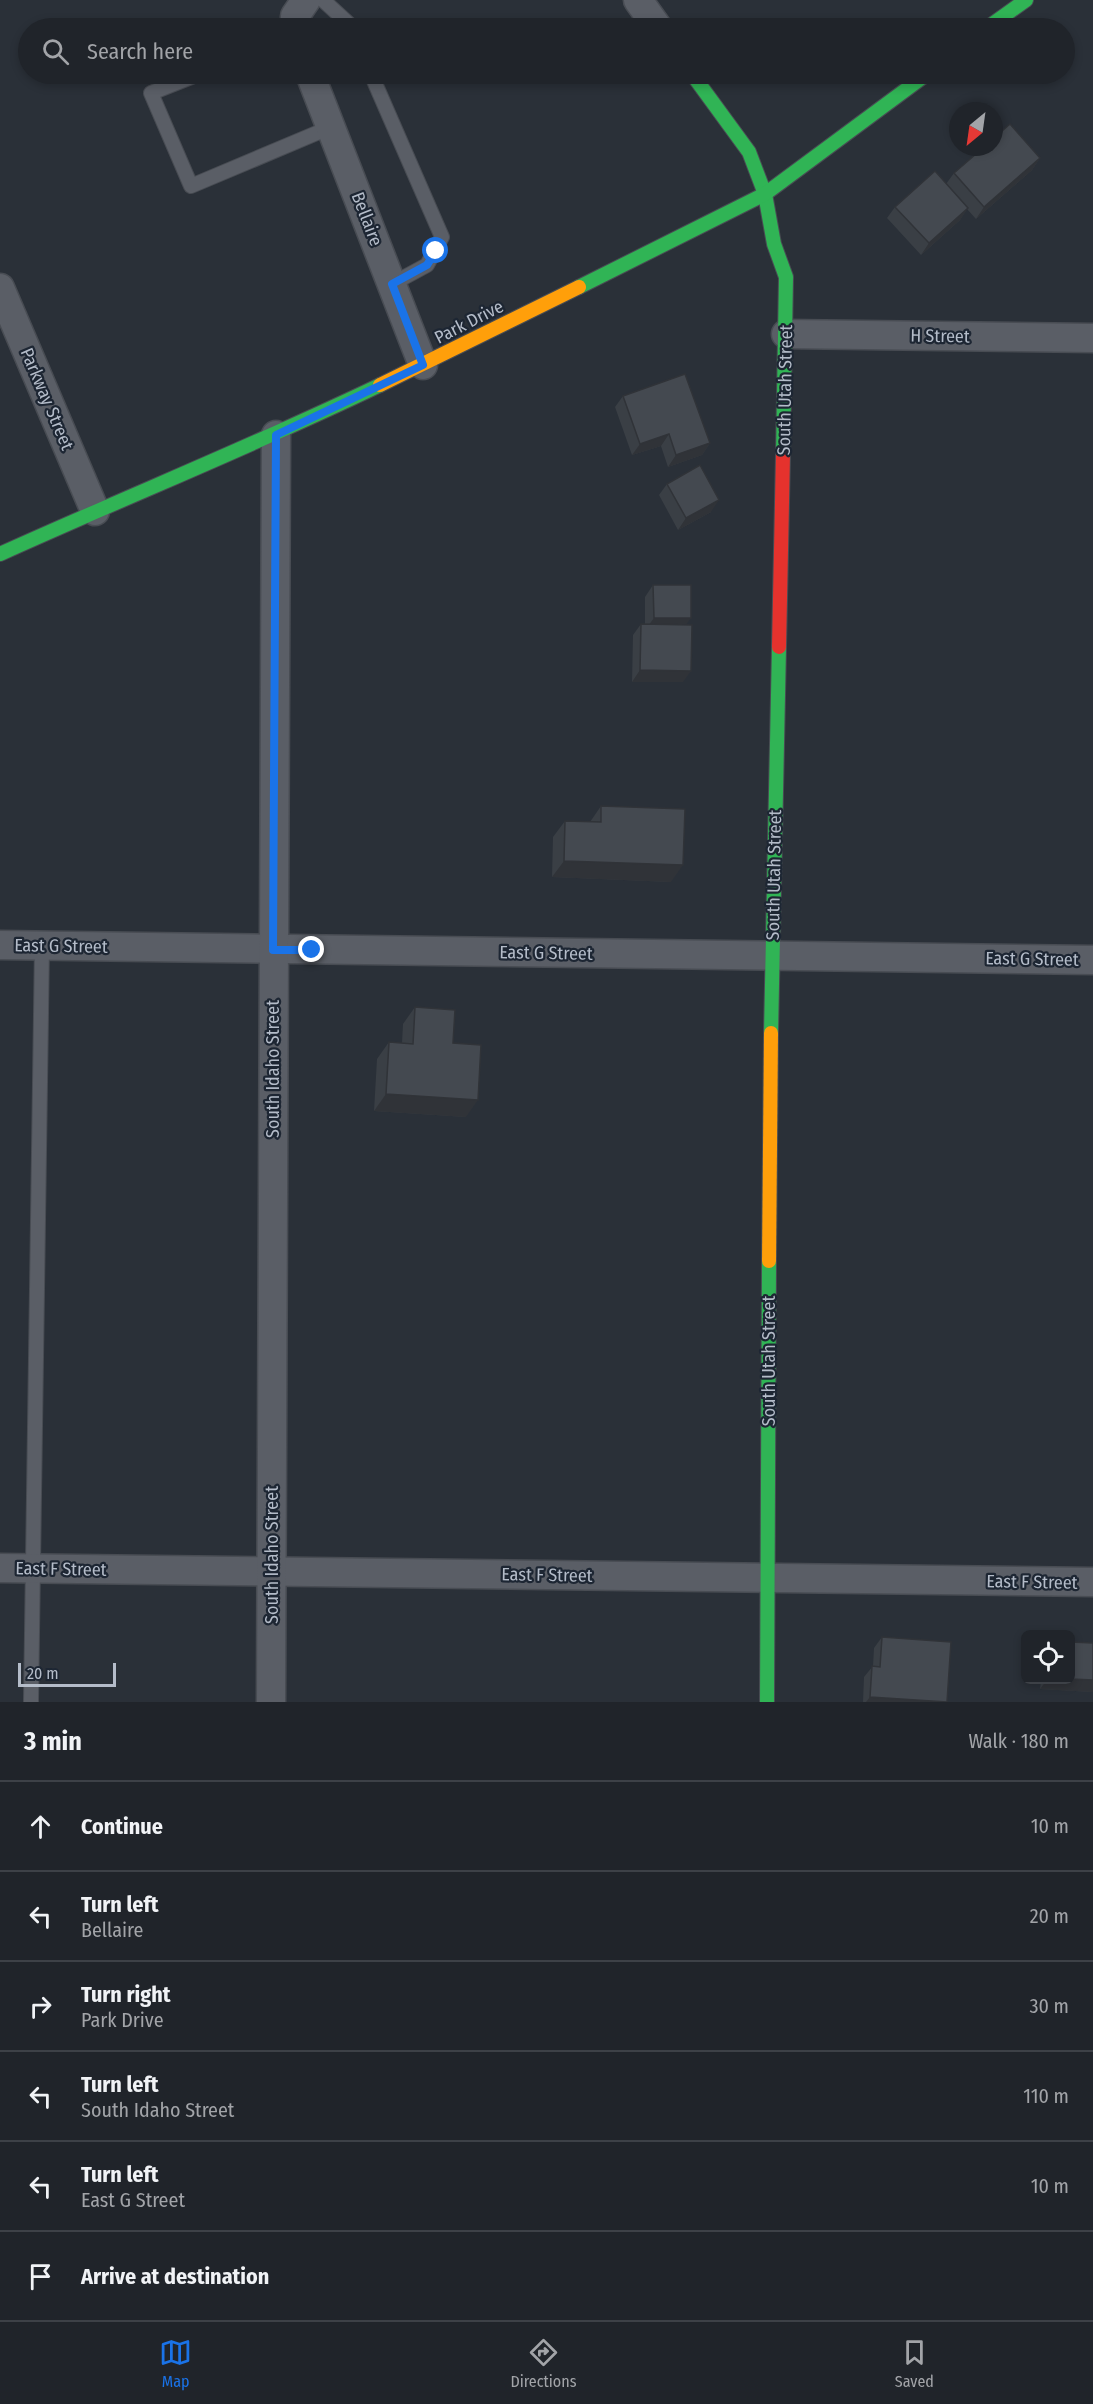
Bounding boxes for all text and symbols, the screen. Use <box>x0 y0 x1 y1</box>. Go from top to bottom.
search box <box>18 18 1075 84</box>
icon: search <box>39 35 72 68</box>
text: Search here <box>87 38 193 65</box>
north arrow <box>949 102 1003 156</box>
street label: Bellaire <box>347 189 387 249</box>
route start <box>422 237 448 263</box>
street label: Park Drive <box>431 295 507 349</box>
street label: South Utah Street <box>773 324 797 455</box>
street label: H Street <box>910 324 970 348</box>
street label: Parkway Street <box>16 345 78 453</box>
street label: South Utah Street <box>762 809 786 940</box>
street label: East G Street <box>14 934 108 958</box>
route end <box>298 936 324 962</box>
street label: East G Street <box>499 941 593 965</box>
street label: East G Street <box>985 947 1079 971</box>
street label: South Idaho Street <box>262 1000 284 1138</box>
street label: South Utah Street <box>758 1296 780 1426</box>
street label: South Idaho Street <box>261 1486 283 1624</box>
street label: East F Street <box>15 1557 107 1581</box>
street label: East F Street <box>501 1563 593 1587</box>
street label: East F Street <box>986 1570 1078 1594</box>
map controls <box>1021 1630 1075 1684</box>
button: locate <box>1021 1630 1075 1684</box>
scale bar <box>18 1660 116 1688</box>
text: 20 m <box>27 1664 58 1683</box>
text: 3 min <box>24 1726 82 1757</box>
text: Walk · 180 m <box>968 1729 1069 1753</box>
icon: ahead <box>24 1810 57 1843</box>
text: Continue <box>81 1813 163 1840</box>
text: 10 m <box>1031 1814 1069 1838</box>
text: Turn left <box>81 1891 159 1918</box>
icon: left <box>24 1900 57 1933</box>
text: 20 m <box>1030 1904 1069 1928</box>
text: Bellaire <box>81 1918 143 1942</box>
text: Turn right <box>81 1981 170 2008</box>
icon: right <box>24 1990 57 2023</box>
text: 30 m <box>1029 1994 1069 2018</box>
text: Park Drive <box>81 2008 164 2032</box>
text: Turn left <box>81 2071 159 2098</box>
icon: left <box>24 2080 57 2113</box>
text: 110 m <box>1023 2084 1069 2108</box>
text: South Idaho Street <box>81 2098 234 2122</box>
text: Turn left <box>81 2161 159 2188</box>
icon: left <box>24 2170 57 2203</box>
text: 10 m <box>1031 2174 1069 2198</box>
text: East G Street <box>81 2188 185 2212</box>
icon: arrive <box>24 2260 57 2293</box>
text: Arrive at destination <box>81 2263 269 2290</box>
tab: Map <box>159 2336 192 2391</box>
tab: Directions <box>510 2336 577 2391</box>
tab: Saved <box>895 2336 934 2391</box>

